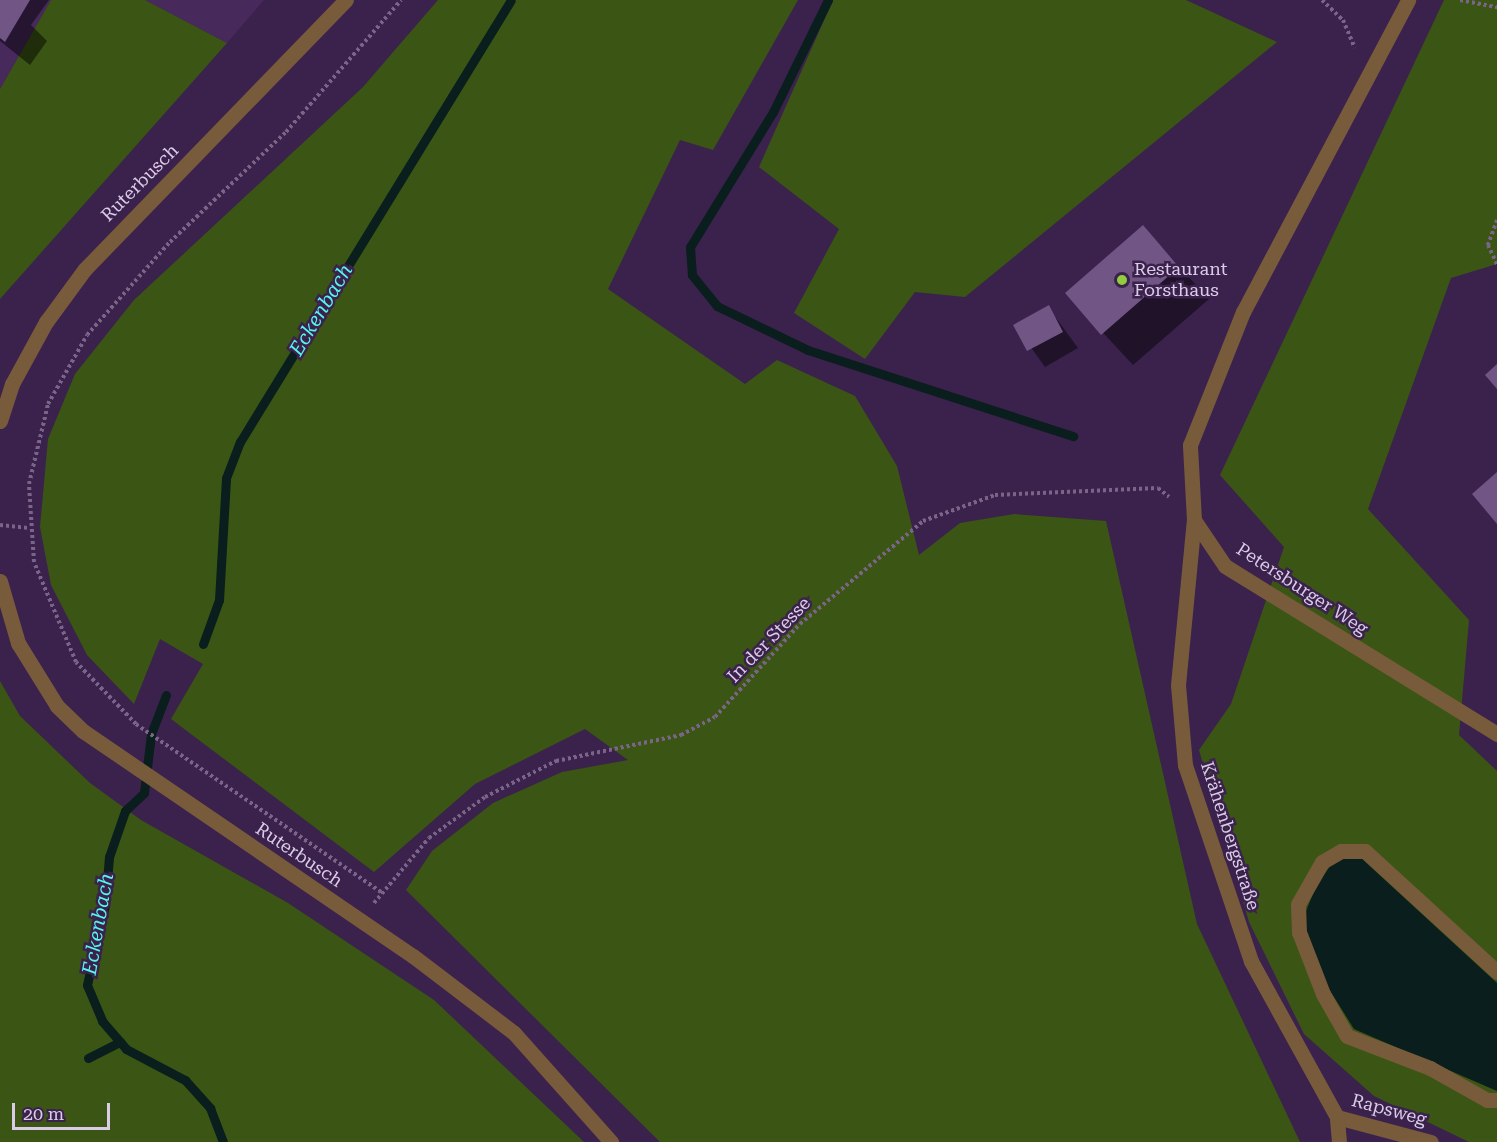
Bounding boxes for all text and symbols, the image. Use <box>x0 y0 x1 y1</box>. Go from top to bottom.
street label: Ruterbusch <box>97 140 183 226</box>
place label: Restaurant Forsthaus <box>1134 259 1227 302</box>
water label: Eckenbach <box>284 260 358 360</box>
marker: Restaurant Forsthaus <box>1115 273 1129 287</box>
street label: Petersburger Weg <box>1232 538 1372 640</box>
street label: In der Stesse <box>723 593 815 687</box>
street label: Krähenbergstraße <box>1196 759 1264 913</box>
street label: Ruterbusch <box>251 818 347 892</box>
water label: Eckenbach <box>77 871 119 977</box>
street label: Rapsweg <box>1349 1090 1429 1130</box>
scale bar <box>15 1091 112 1129</box>
text: 20 m <box>23 1103 64 1124</box>

